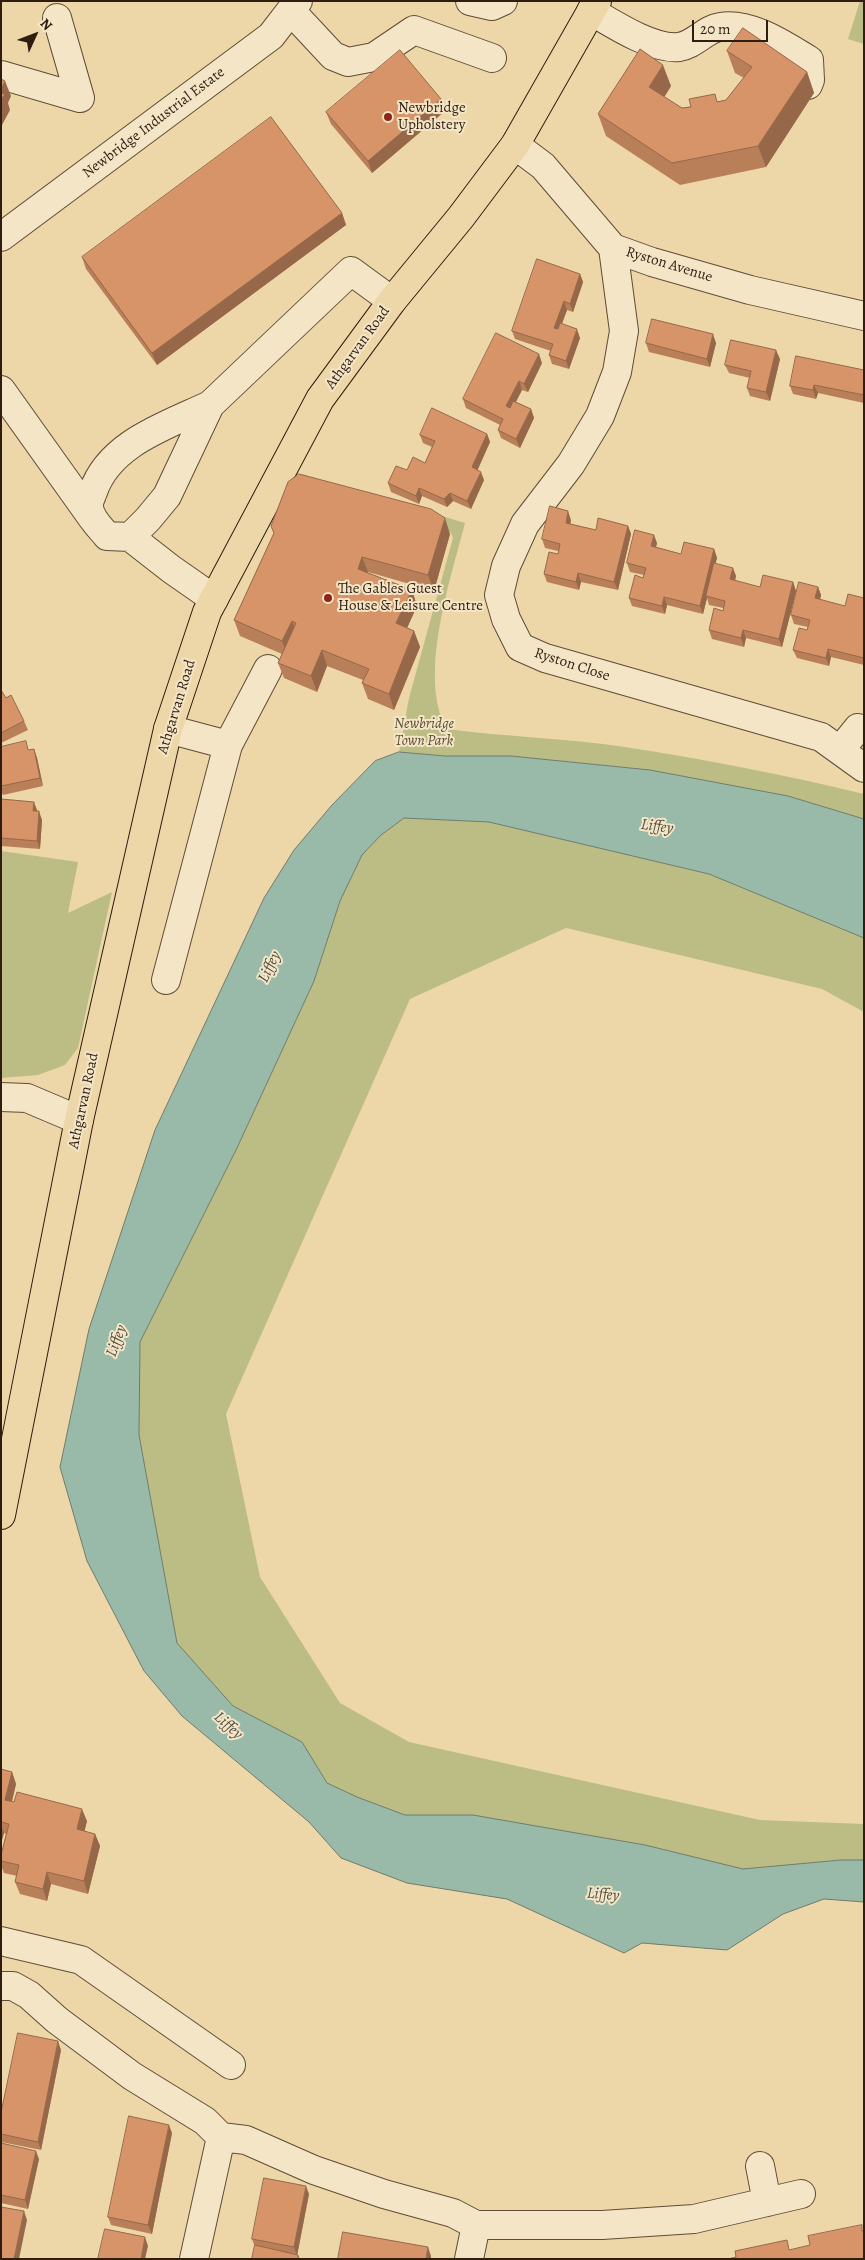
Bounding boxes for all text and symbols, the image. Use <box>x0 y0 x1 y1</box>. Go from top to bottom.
north arrow <box>10 10 60 60</box>
scale bar <box>695 10 771 42</box>
text: N <box>36 14 57 35</box>
text: 20 m <box>700 19 731 39</box>
street label: Newbridge Industrial Estate <box>79 64 229 182</box>
place label: Newbridge Upholstery <box>398 99 466 134</box>
marker: Newbridge Upholstery <box>382 111 394 123</box>
street label: Ryston Avenue <box>623 243 715 287</box>
street label: Athgarvan Road <box>322 303 394 393</box>
place label: The Gables Guest House & Leisure Centre <box>338 580 483 615</box>
marker: The Gables Guest House & Leisure Centre <box>322 592 334 604</box>
street label: Ryston Close <box>532 644 612 686</box>
street label: Athgarvan Road <box>154 658 200 756</box>
park label: Newbridge Town Park <box>394 715 454 750</box>
water label: Liffey <box>639 815 675 839</box>
water label: Liffey <box>254 948 286 986</box>
street label: Athgarvan Road <box>65 1051 103 1151</box>
water label: Liffey <box>102 1322 132 1360</box>
water label: Liffey <box>209 1708 247 1744</box>
water label: Liffey <box>586 1884 620 1906</box>

